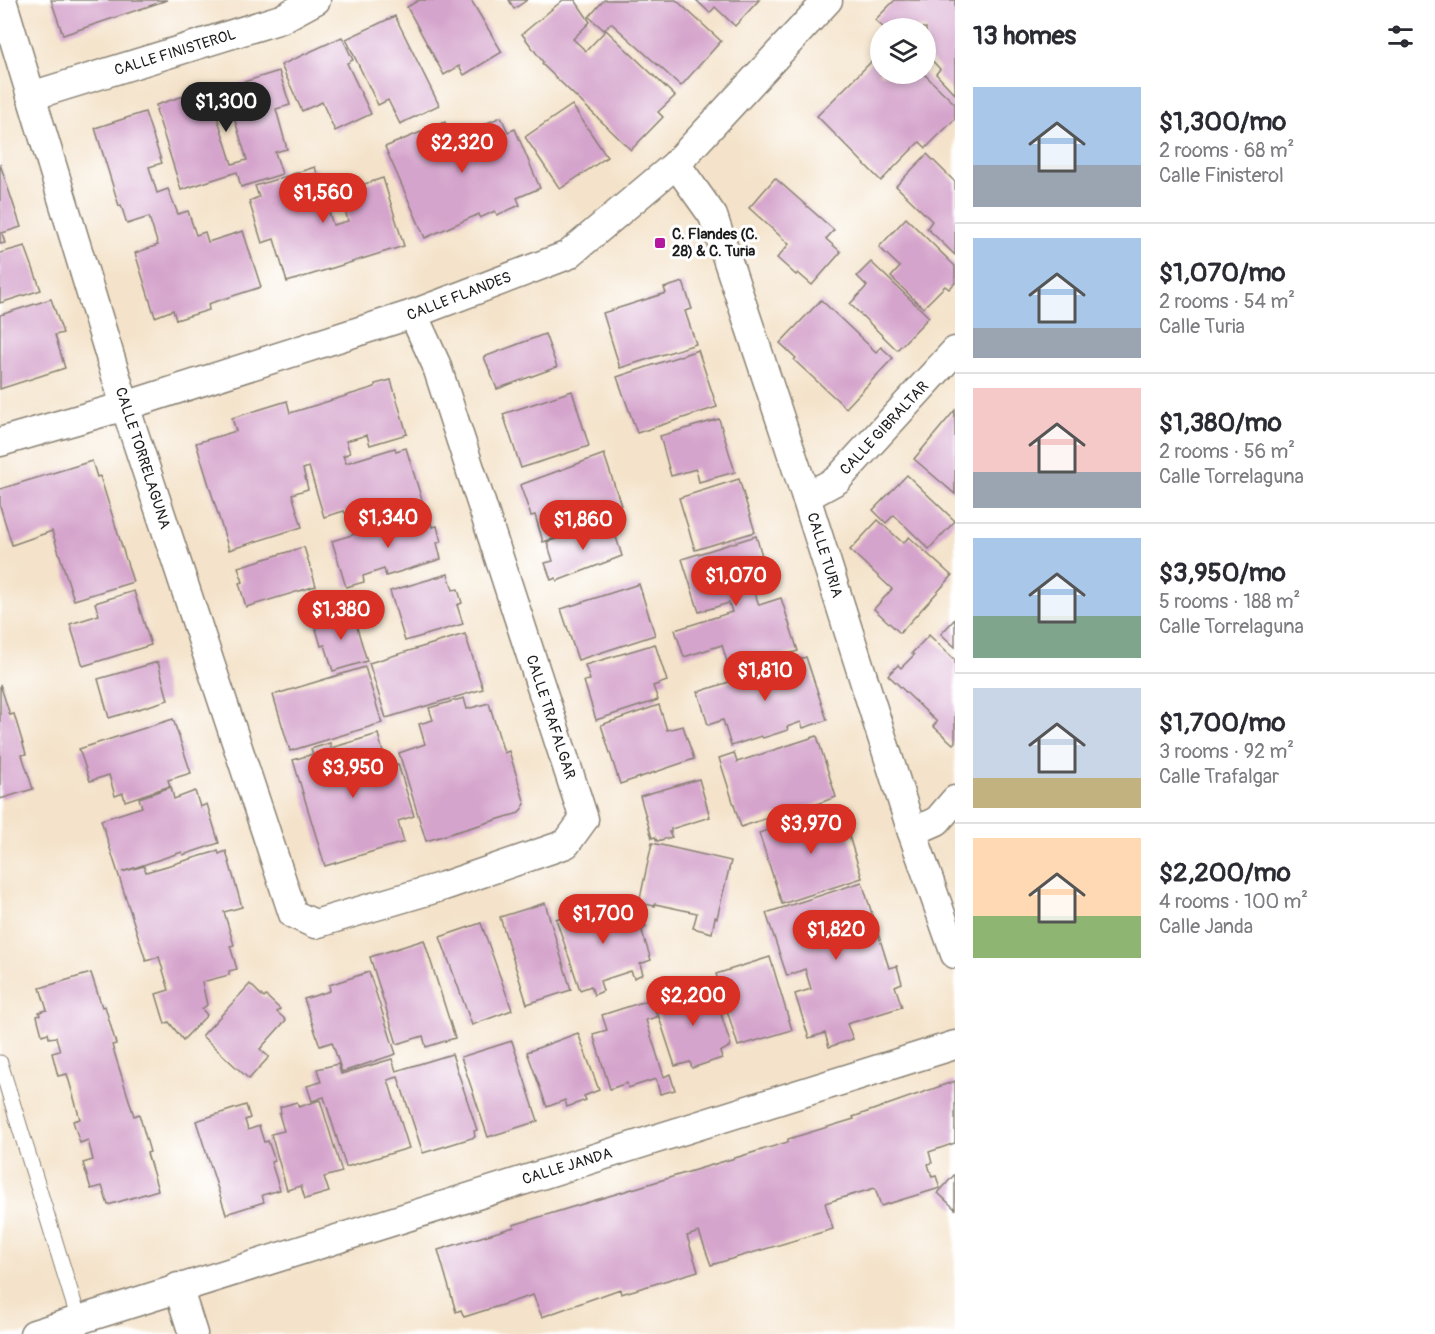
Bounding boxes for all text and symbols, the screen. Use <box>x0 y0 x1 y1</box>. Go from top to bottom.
map controls <box>870 18 936 84</box>
button: layers <box>870 18 936 84</box>
text: 13 homes <box>973 20 1076 52</box>
icon: filters <box>1384 20 1417 53</box>
street label: CALLE FINISTEROL <box>112 25 238 80</box>
pin: $1,300 <box>177 82 275 133</box>
text: $1,300 <box>195 89 257 114</box>
text: $1,300/mo <box>1159 106 1286 138</box>
icon: home <box>1021 111 1093 183</box>
pin: $2,320 <box>413 123 511 174</box>
text: $2,320 <box>430 130 494 155</box>
text: 2 rooms · 68 m² <box>1159 138 1294 163</box>
text: Calle Finisterol <box>1159 163 1284 188</box>
pin: $1,560 <box>274 173 372 224</box>
text: $1,560 <box>293 180 353 205</box>
place label: C. Flandes (C. 28) & C. Turia <box>672 225 758 261</box>
marker: C. Flandes (C. 28) & C. Turia <box>653 236 667 250</box>
text: $1,070/mo <box>1159 257 1286 289</box>
icon: home <box>1021 262 1093 334</box>
street label: CALLE FLANDES <box>404 268 514 325</box>
text: 2 rooms · 54 m² <box>1159 289 1295 314</box>
text: Calle Turia <box>1159 314 1245 339</box>
street label: CALLE GIBRALTAR <box>836 377 933 479</box>
street label: CALLE TORRELAGUNA <box>111 385 174 532</box>
text: $1,380/mo <box>1159 407 1282 439</box>
icon: home <box>1021 412 1093 484</box>
text: 2 rooms · 56 m² <box>1159 439 1295 464</box>
text: Calle Torrelaguna <box>1159 464 1304 489</box>
pin: $1,340 <box>339 498 437 549</box>
pin: $1,860 <box>534 500 632 551</box>
text: $1,340 <box>358 505 418 530</box>
text: $1,860 <box>553 507 613 532</box>
street label: CALLE TURIA <box>803 510 847 600</box>
pin: $1,070 <box>687 556 785 607</box>
text: $3,950/mo <box>1159 557 1286 589</box>
icon: home <box>1021 562 1093 634</box>
text: $1,070 <box>705 563 767 588</box>
text: 5 rooms · 188 m² <box>1159 589 1300 614</box>
pin: $1,380 <box>292 590 390 641</box>
text: $1,380 <box>312 597 370 622</box>
text: Calle Torrelaguna <box>1159 614 1304 639</box>
pin: $1,810 <box>716 651 814 702</box>
street label: CALLE TRAFALGAR <box>522 653 580 782</box>
text: $1,810 <box>737 658 793 683</box>
text: $1,700/mo <box>1159 707 1286 739</box>
icon: home <box>1021 712 1093 784</box>
text: 3 rooms · 92 m² <box>1159 739 1294 764</box>
pin: $3,950 <box>304 748 402 799</box>
text: $3,950 <box>322 755 384 780</box>
text: Calle Trafalgar <box>1159 764 1279 789</box>
pin: $3,970 <box>762 804 860 855</box>
text: $3,970 <box>780 811 842 836</box>
text: $2,200/mo <box>1159 857 1291 889</box>
icon: home <box>1021 862 1093 934</box>
text: 4 rooms · 100 m² <box>1159 889 1308 914</box>
pin: $1,700 <box>554 894 652 945</box>
text: $1,700 <box>572 901 634 926</box>
pin: $1,820 <box>787 910 885 961</box>
text: Calle Janda <box>1159 914 1253 939</box>
text: $1,820 <box>807 917 865 942</box>
pin: $2,200 <box>644 976 742 1027</box>
text: $2,200 <box>660 983 726 1008</box>
street label: CALLE JANDA <box>520 1144 615 1189</box>

